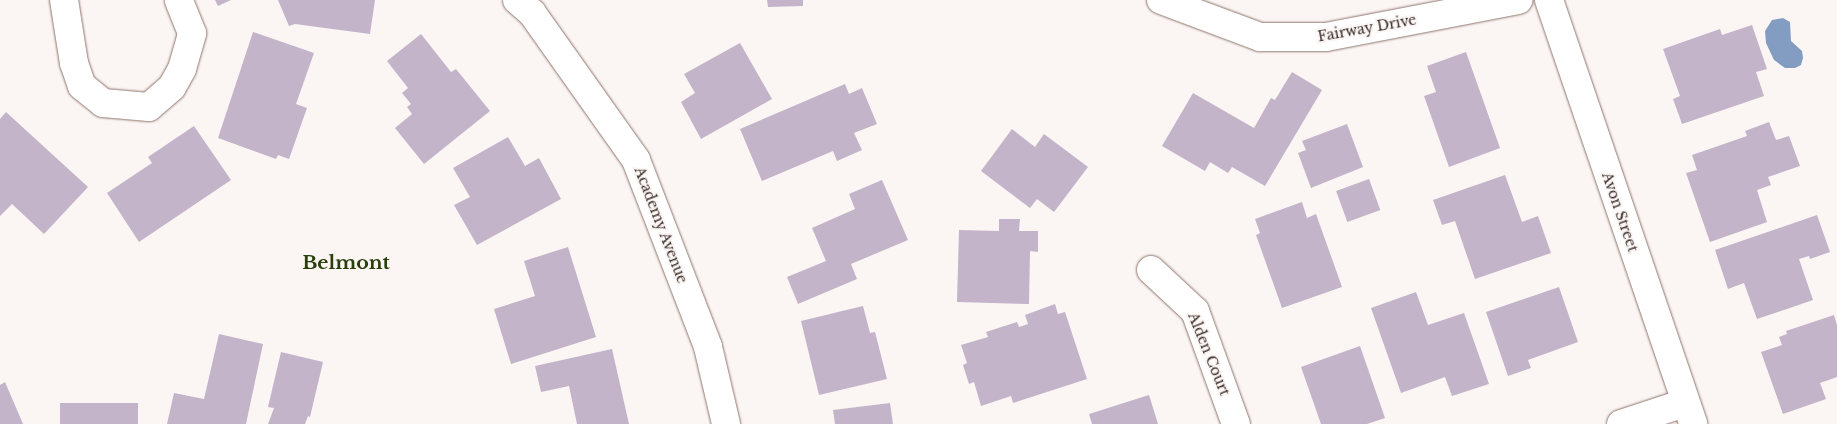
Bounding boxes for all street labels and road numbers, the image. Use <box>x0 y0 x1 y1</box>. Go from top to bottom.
street label: Fairway Drive <box>1316 11 1418 45</box>
street label: Academy Avenue <box>631 164 691 286</box>
street label: Avon Street <box>1599 170 1641 254</box>
street label: Alden Court <box>1185 310 1233 398</box>

